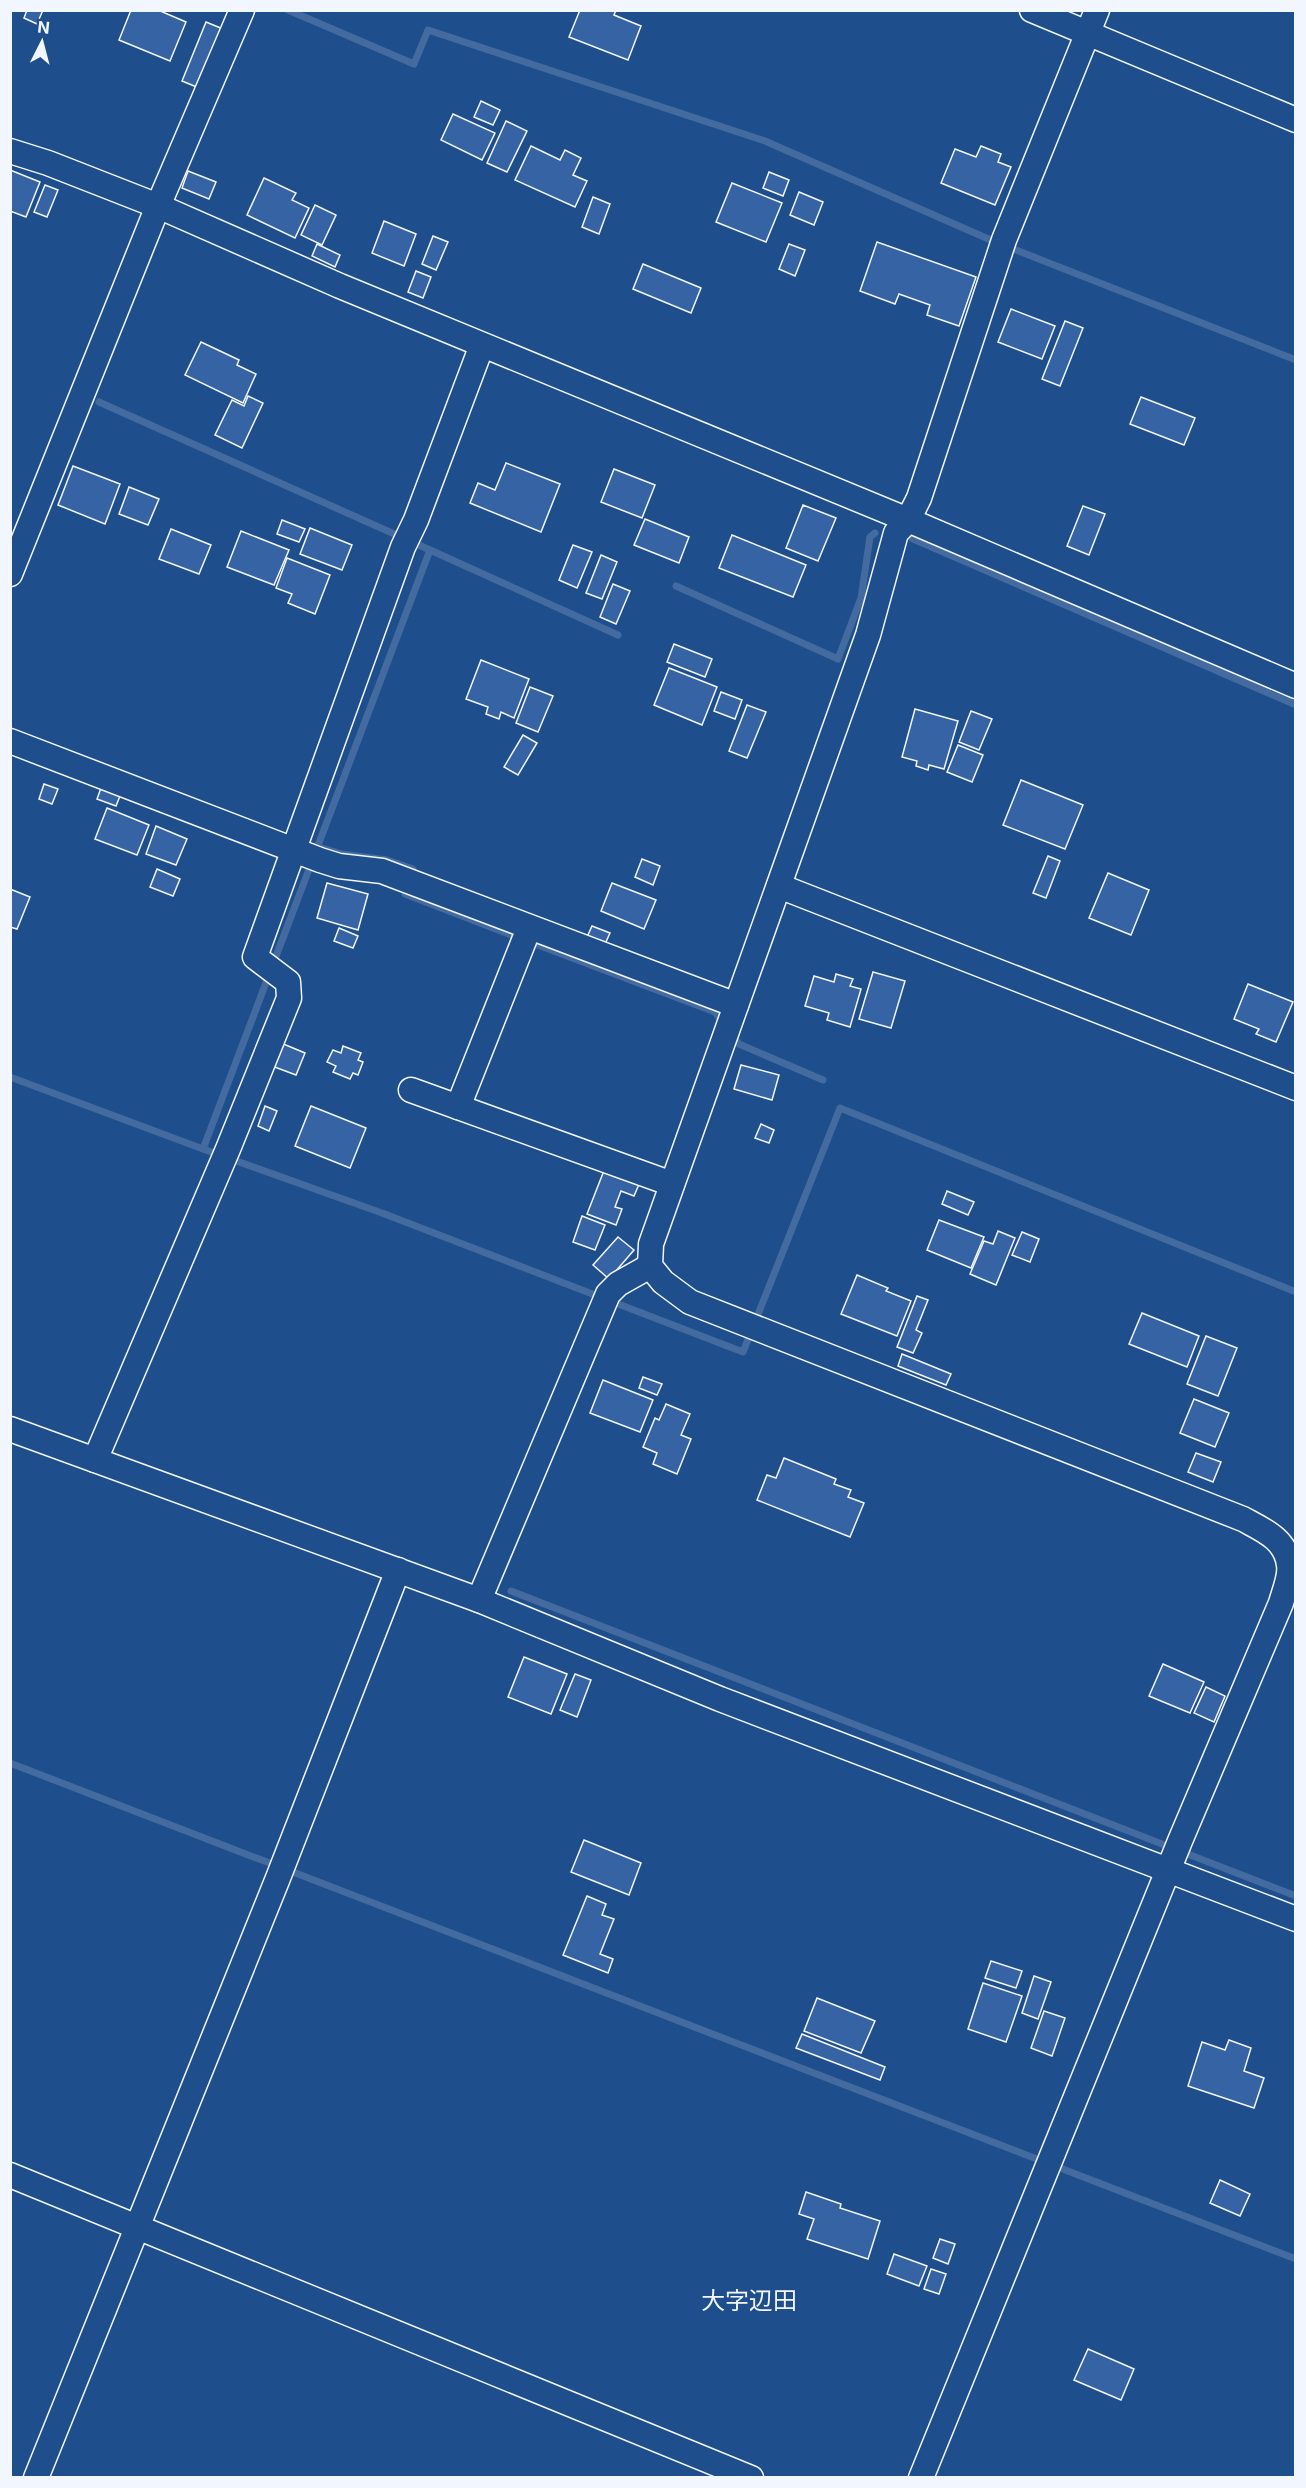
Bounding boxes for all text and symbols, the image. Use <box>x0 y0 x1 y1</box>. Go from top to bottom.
north arrow <box>12 12 72 72</box>
text: N <box>36 16 51 38</box>
district label: 大字辺田 <box>701 2286 797 2315</box>

